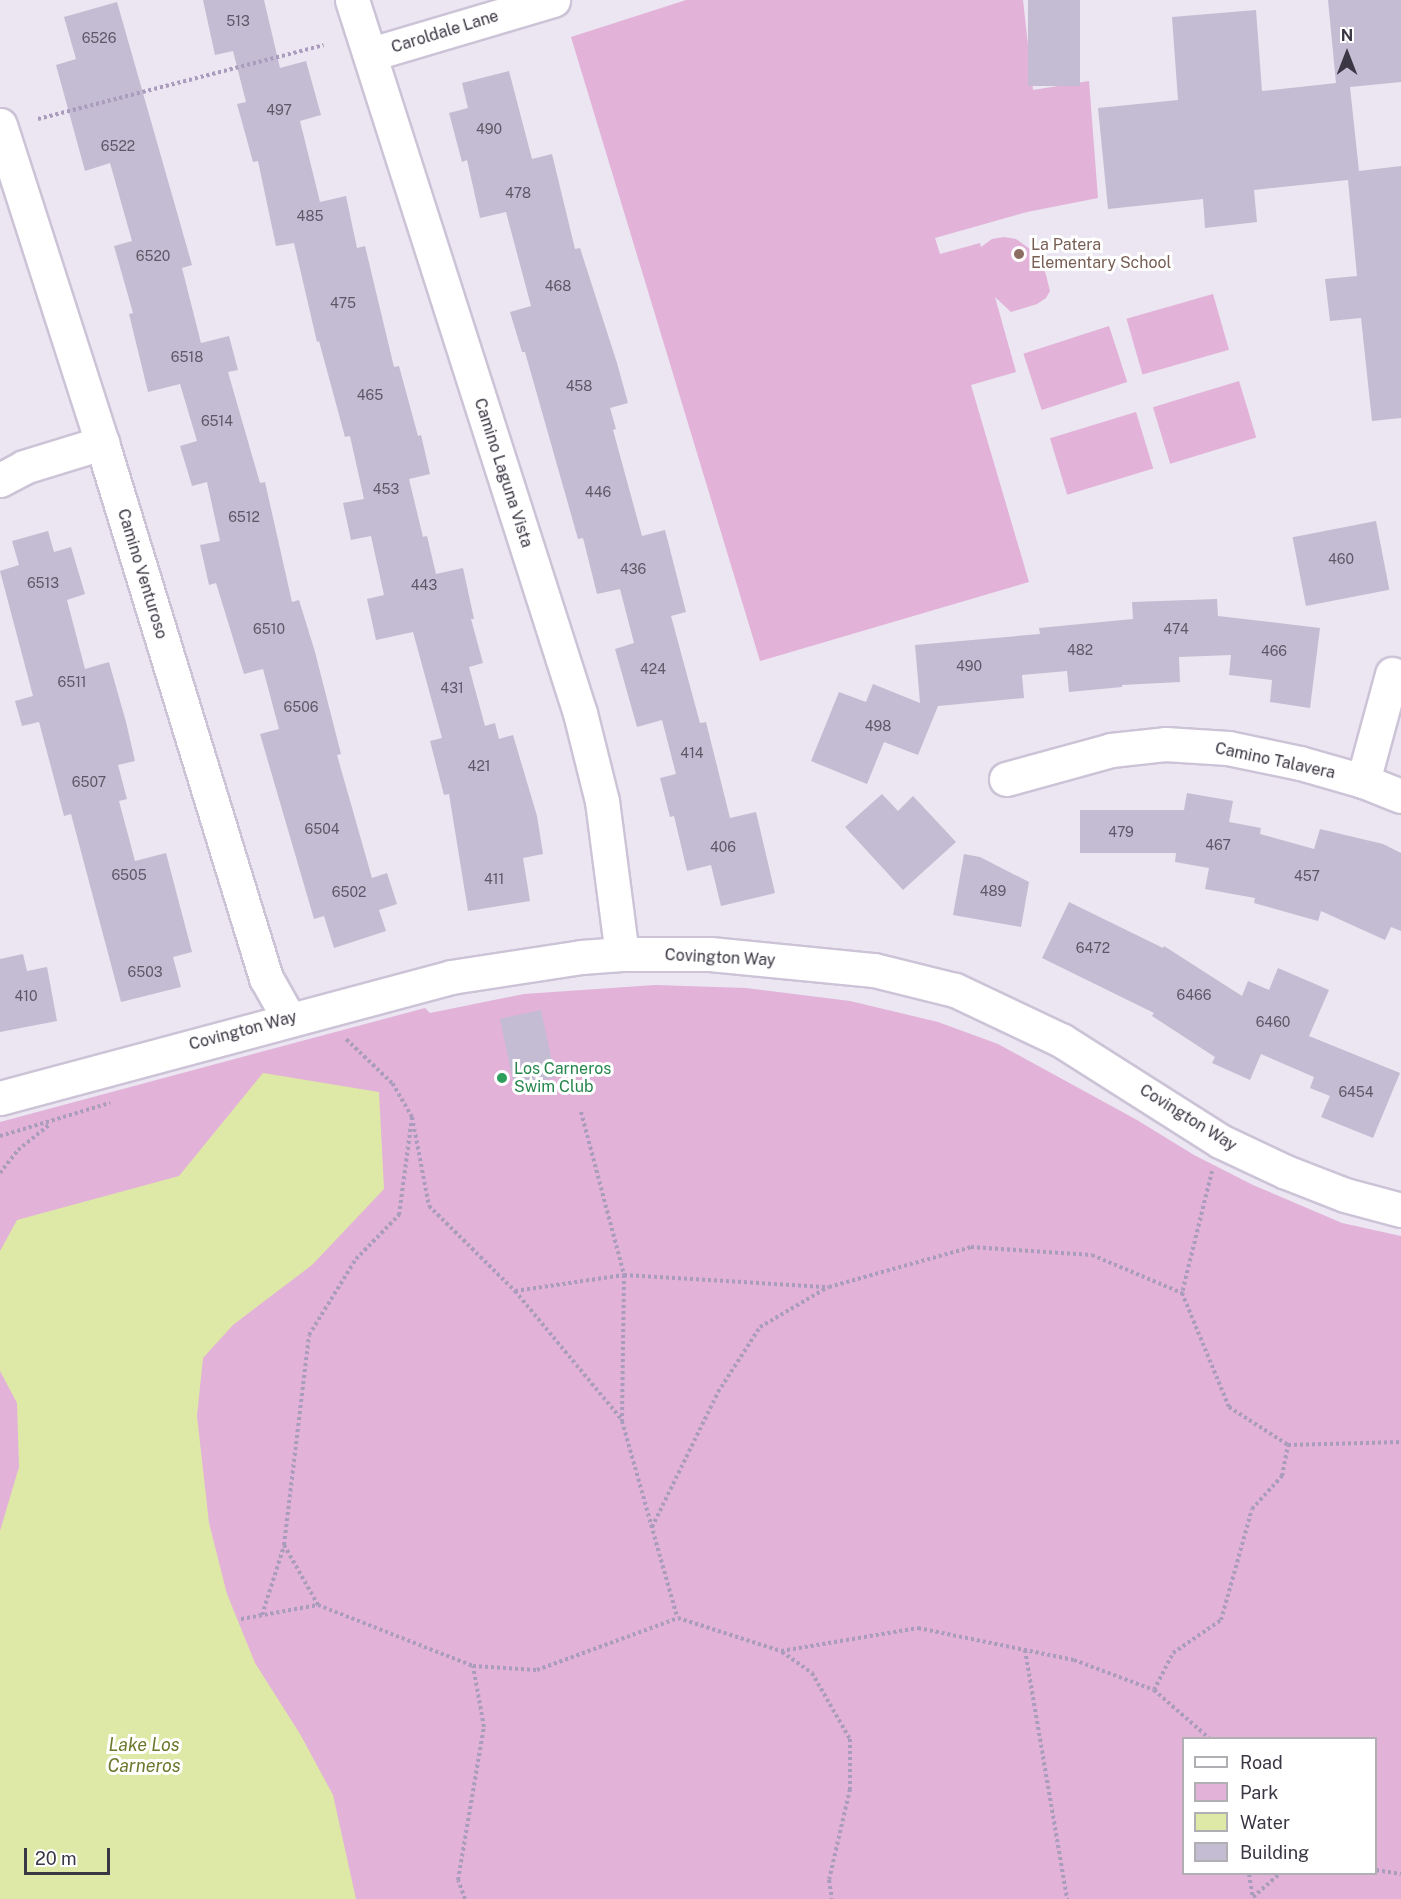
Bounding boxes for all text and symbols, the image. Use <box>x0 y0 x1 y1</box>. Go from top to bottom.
street label: Caroldale Lane <box>389 7 501 57</box>
house number: 513 <box>226 13 250 29</box>
north arrow <box>1317 24 1377 84</box>
text: N <box>1341 26 1353 45</box>
house number: 6526 <box>82 30 116 46</box>
house number: 497 <box>266 102 292 118</box>
house number: 490 <box>476 121 502 137</box>
house number: 6522 <box>101 138 135 154</box>
house number: 478 <box>505 185 531 201</box>
house number: 485 <box>297 208 323 224</box>
place label: La Patera Elementary School <box>1031 235 1171 273</box>
marker: La Patera Elementary School <box>1012 247 1026 261</box>
house number: 6520 <box>136 248 170 264</box>
house number: 468 <box>545 278 571 294</box>
house number: 475 <box>330 295 356 311</box>
house number: 6518 <box>171 349 203 365</box>
house number: 458 <box>566 378 592 394</box>
house number: 465 <box>357 387 383 403</box>
street label: Camino Laguna Vista <box>470 396 536 550</box>
house number: 6514 <box>201 413 233 429</box>
house number: 453 <box>373 481 399 497</box>
house number: 446 <box>585 484 611 500</box>
street label: Camino Venturoso <box>113 506 171 642</box>
house number: 6512 <box>228 509 260 525</box>
house number: 460 <box>1328 551 1354 567</box>
house number: 436 <box>620 561 646 577</box>
house number: 6513 <box>27 575 59 591</box>
house number: 443 <box>411 577 437 593</box>
house number: 6510 <box>253 621 285 637</box>
house number: 474 <box>1163 621 1189 637</box>
house number: 482 <box>1067 642 1093 658</box>
house number: 466 <box>1261 643 1287 659</box>
house number: 490 <box>956 658 982 674</box>
house number: 424 <box>640 661 666 677</box>
house number: 6511 <box>57 674 87 690</box>
house number: 431 <box>440 680 464 696</box>
house number: 6506 <box>284 699 318 715</box>
house number: 498 <box>865 718 891 734</box>
street label: Camino Talavera <box>1213 739 1337 783</box>
house number: 414 <box>680 745 704 761</box>
house number: 421 <box>468 758 490 774</box>
house number: 6507 <box>72 774 106 790</box>
house number: 6504 <box>304 821 340 837</box>
house number: 479 <box>1108 824 1134 840</box>
house number: 467 <box>1205 837 1231 853</box>
house number: 406 <box>710 839 736 855</box>
house number: 6505 <box>111 867 147 883</box>
house number: 457 <box>1294 868 1320 884</box>
house number: 411 <box>484 871 504 887</box>
house number: 489 <box>980 883 1006 899</box>
house number: 6502 <box>332 884 366 900</box>
house number: 6472 <box>1076 940 1110 956</box>
street label: Covington Way <box>664 946 776 970</box>
house number: 6503 <box>128 964 162 980</box>
house number: 6466 <box>1177 987 1211 1003</box>
house number: 410 <box>14 988 38 1004</box>
street label: Covington Way <box>187 1007 299 1055</box>
house number: 6460 <box>1256 1014 1290 1030</box>
place label: Los Carneros Swim Club <box>514 1059 611 1097</box>
marker: Los Carneros Swim Club <box>495 1071 509 1085</box>
street label: Covington Way <box>1136 1080 1240 1156</box>
house number: 6454 <box>1338 1084 1374 1100</box>
water label: Lake Los Carneros <box>107 1735 181 1778</box>
legend <box>1182 1737 1377 1875</box>
text: Road <box>1240 1752 1283 1773</box>
text: Park <box>1240 1782 1278 1803</box>
text: Water <box>1240 1812 1290 1833</box>
scale bar <box>27 1836 112 1874</box>
text: Building <box>1240 1842 1309 1863</box>
text: 20 m <box>35 1848 77 1869</box>

